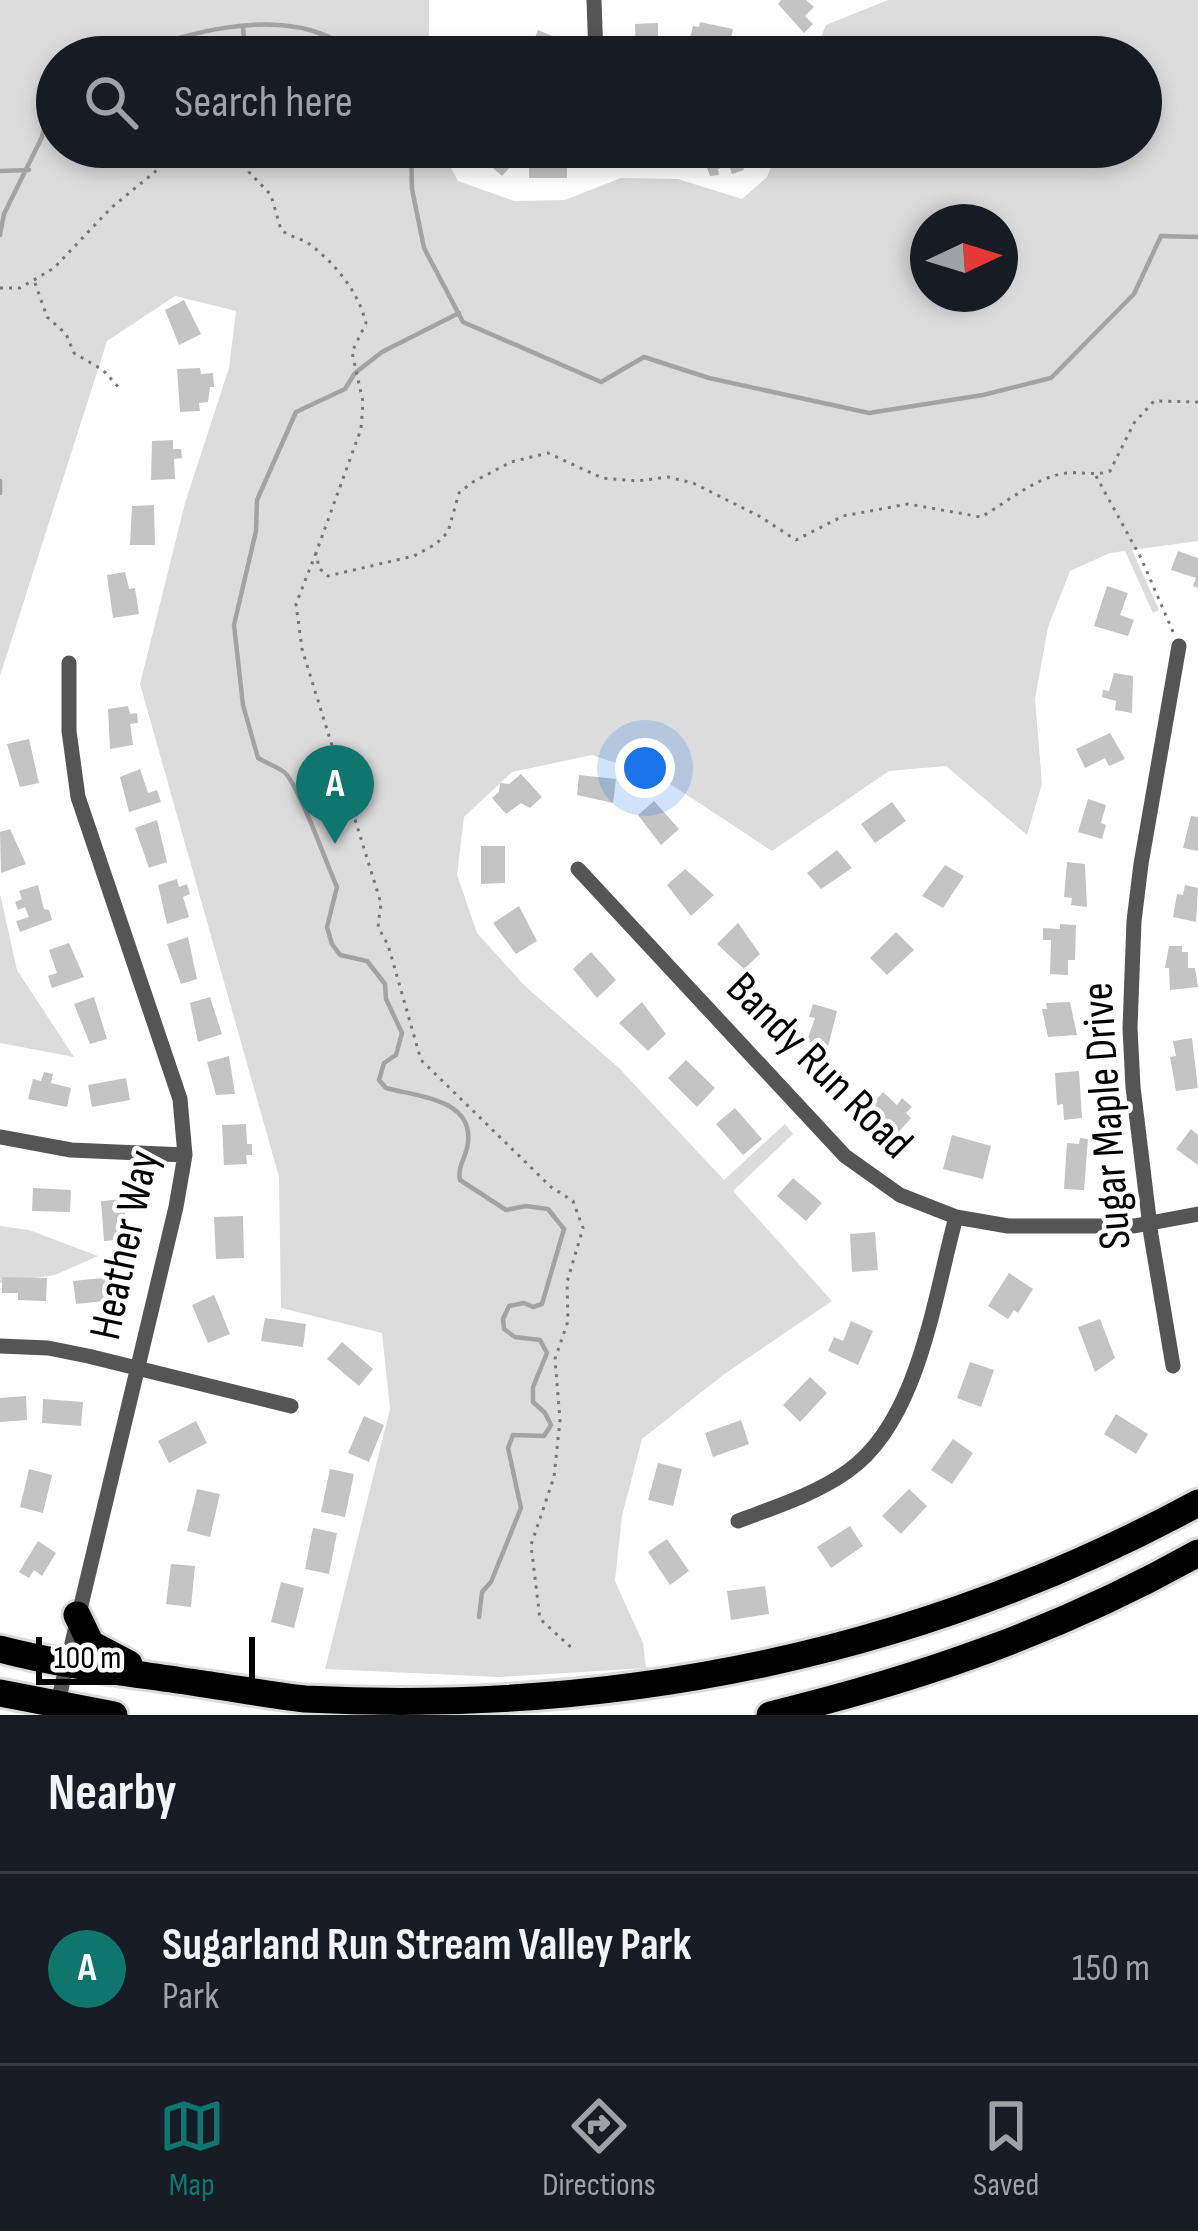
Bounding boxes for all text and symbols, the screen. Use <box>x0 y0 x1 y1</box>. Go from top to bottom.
search box <box>36 36 1162 168</box>
icon: search <box>78 69 144 135</box>
text: Search here <box>174 75 353 130</box>
north arrow <box>910 204 1018 312</box>
your location <box>615 738 675 798</box>
pin: A <box>296 745 374 844</box>
street label: Bandy Run Road <box>714 961 924 1171</box>
street label: Sugar Maple Drive <box>1070 981 1144 1251</box>
street label: Heather Way <box>78 1145 172 1345</box>
scale bar <box>36 1631 255 1684</box>
text: 100 m <box>54 1638 121 1678</box>
text: Nearby <box>48 1763 177 1824</box>
text: Sugarland Run Stream Valley Park <box>162 1918 692 1973</box>
text: A <box>78 1945 96 1992</box>
text: 150 m <box>1072 1945 1150 1992</box>
text: Park <box>162 1973 219 2020</box>
tab: Map <box>159 2093 225 2205</box>
tab: Directions <box>542 2093 656 2205</box>
tab: Saved <box>973 2093 1039 2205</box>

